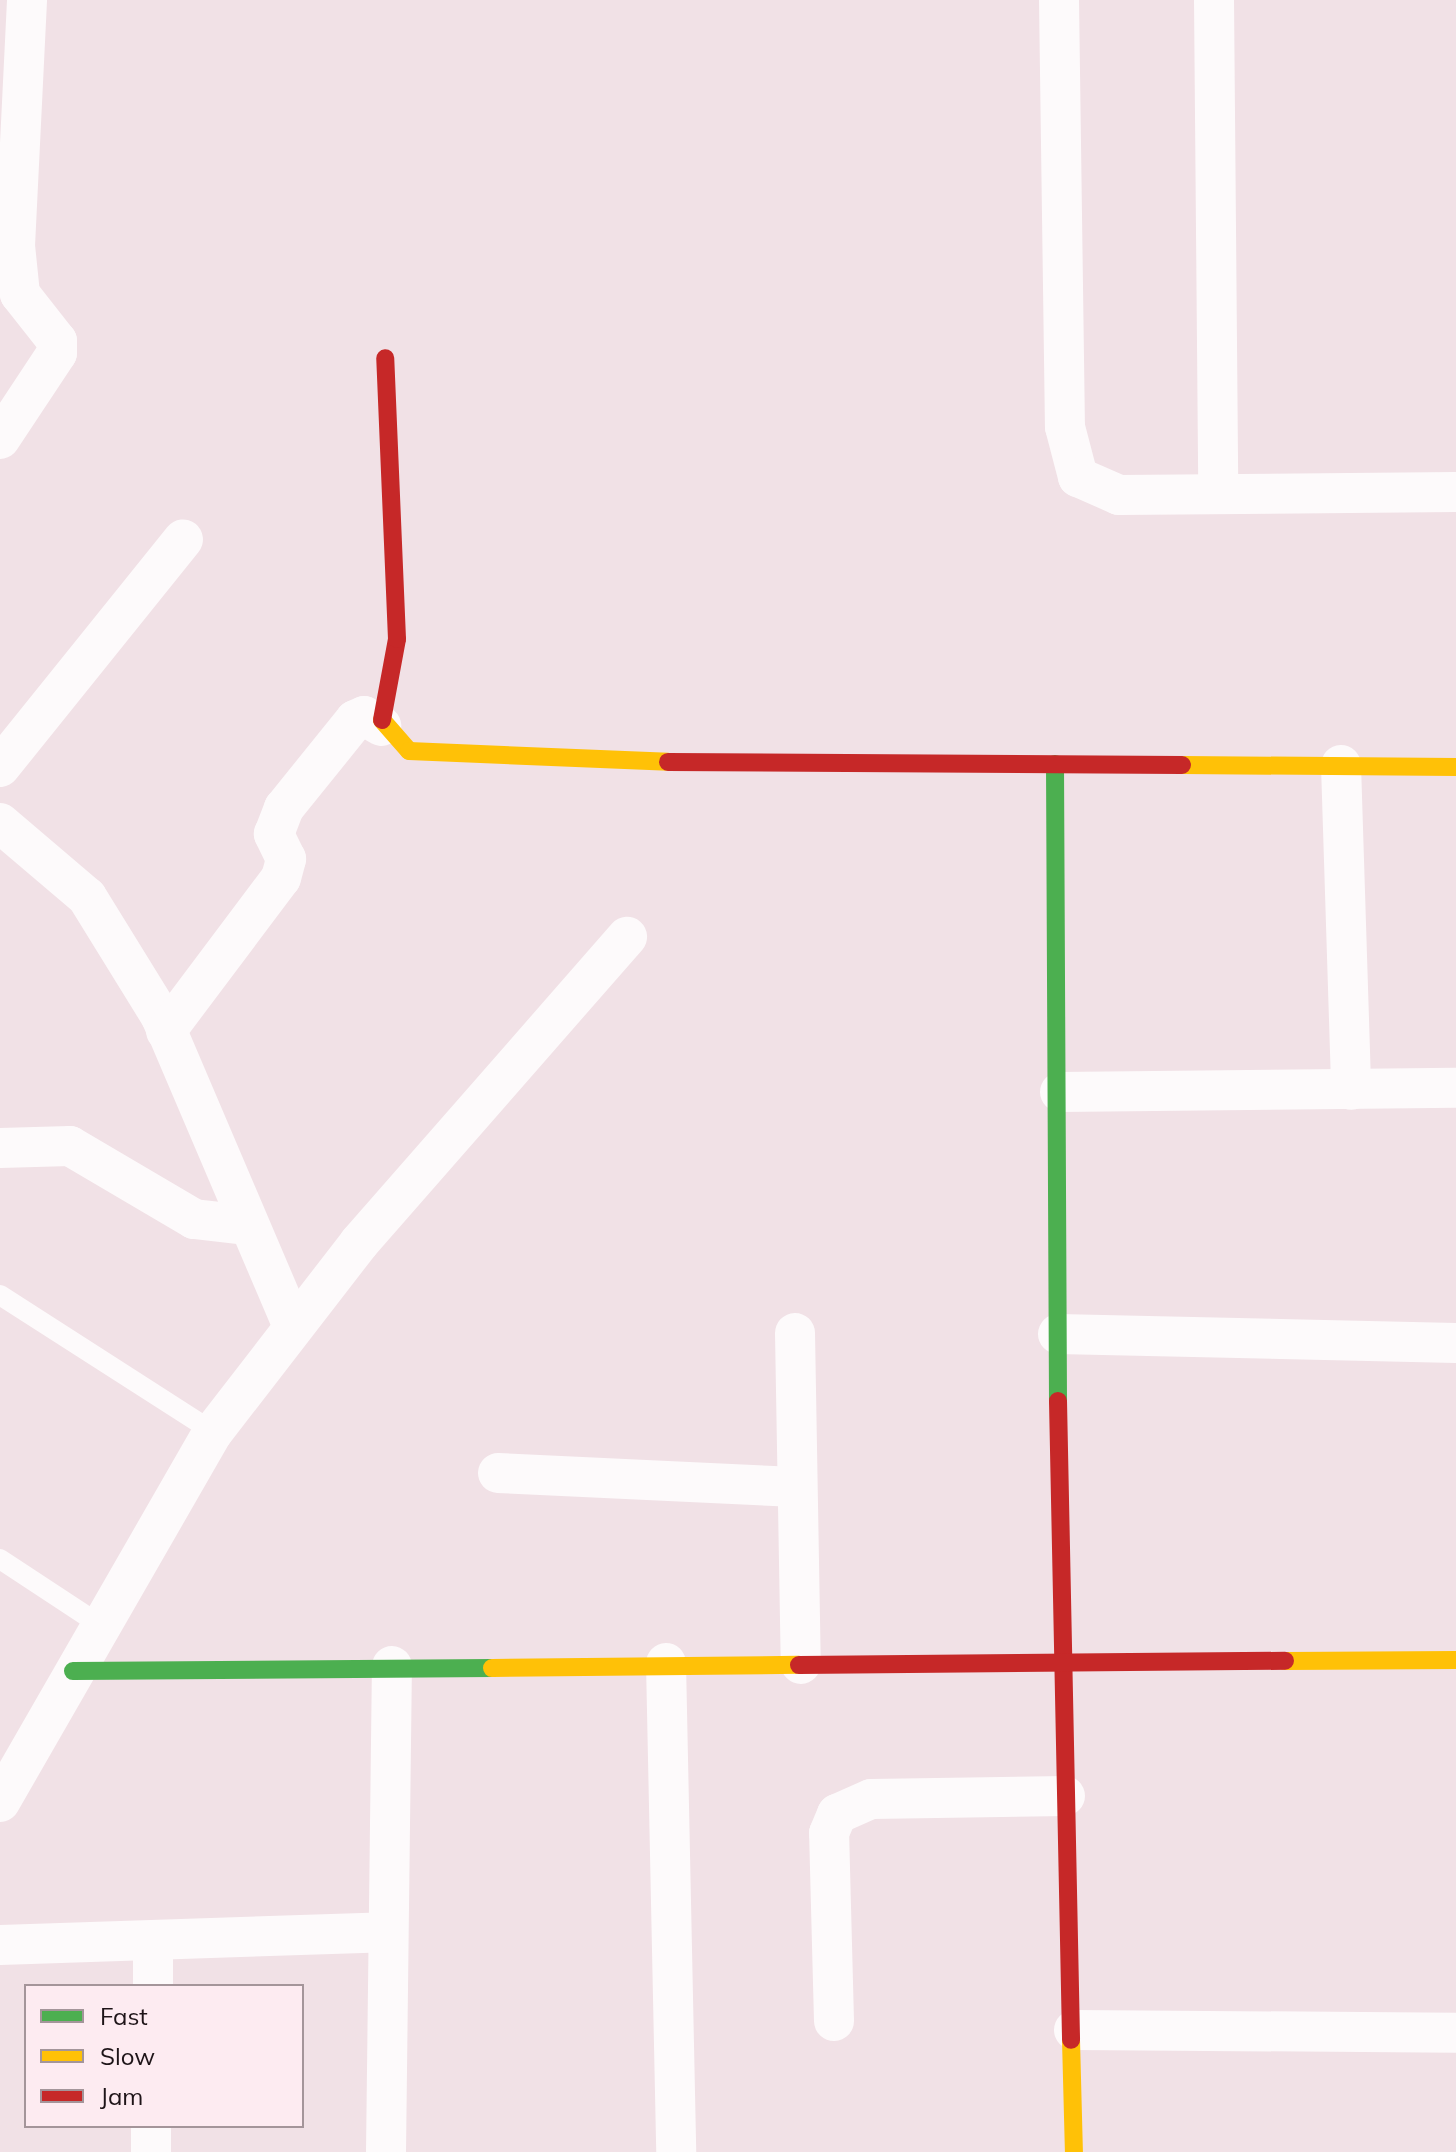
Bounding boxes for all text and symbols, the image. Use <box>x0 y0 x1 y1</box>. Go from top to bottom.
legend <box>24 1984 304 2128</box>
text: Fast <box>100 2001 148 2031</box>
text: Slow <box>100 2041 155 2071</box>
text: Jam <box>100 2081 143 2111</box>

